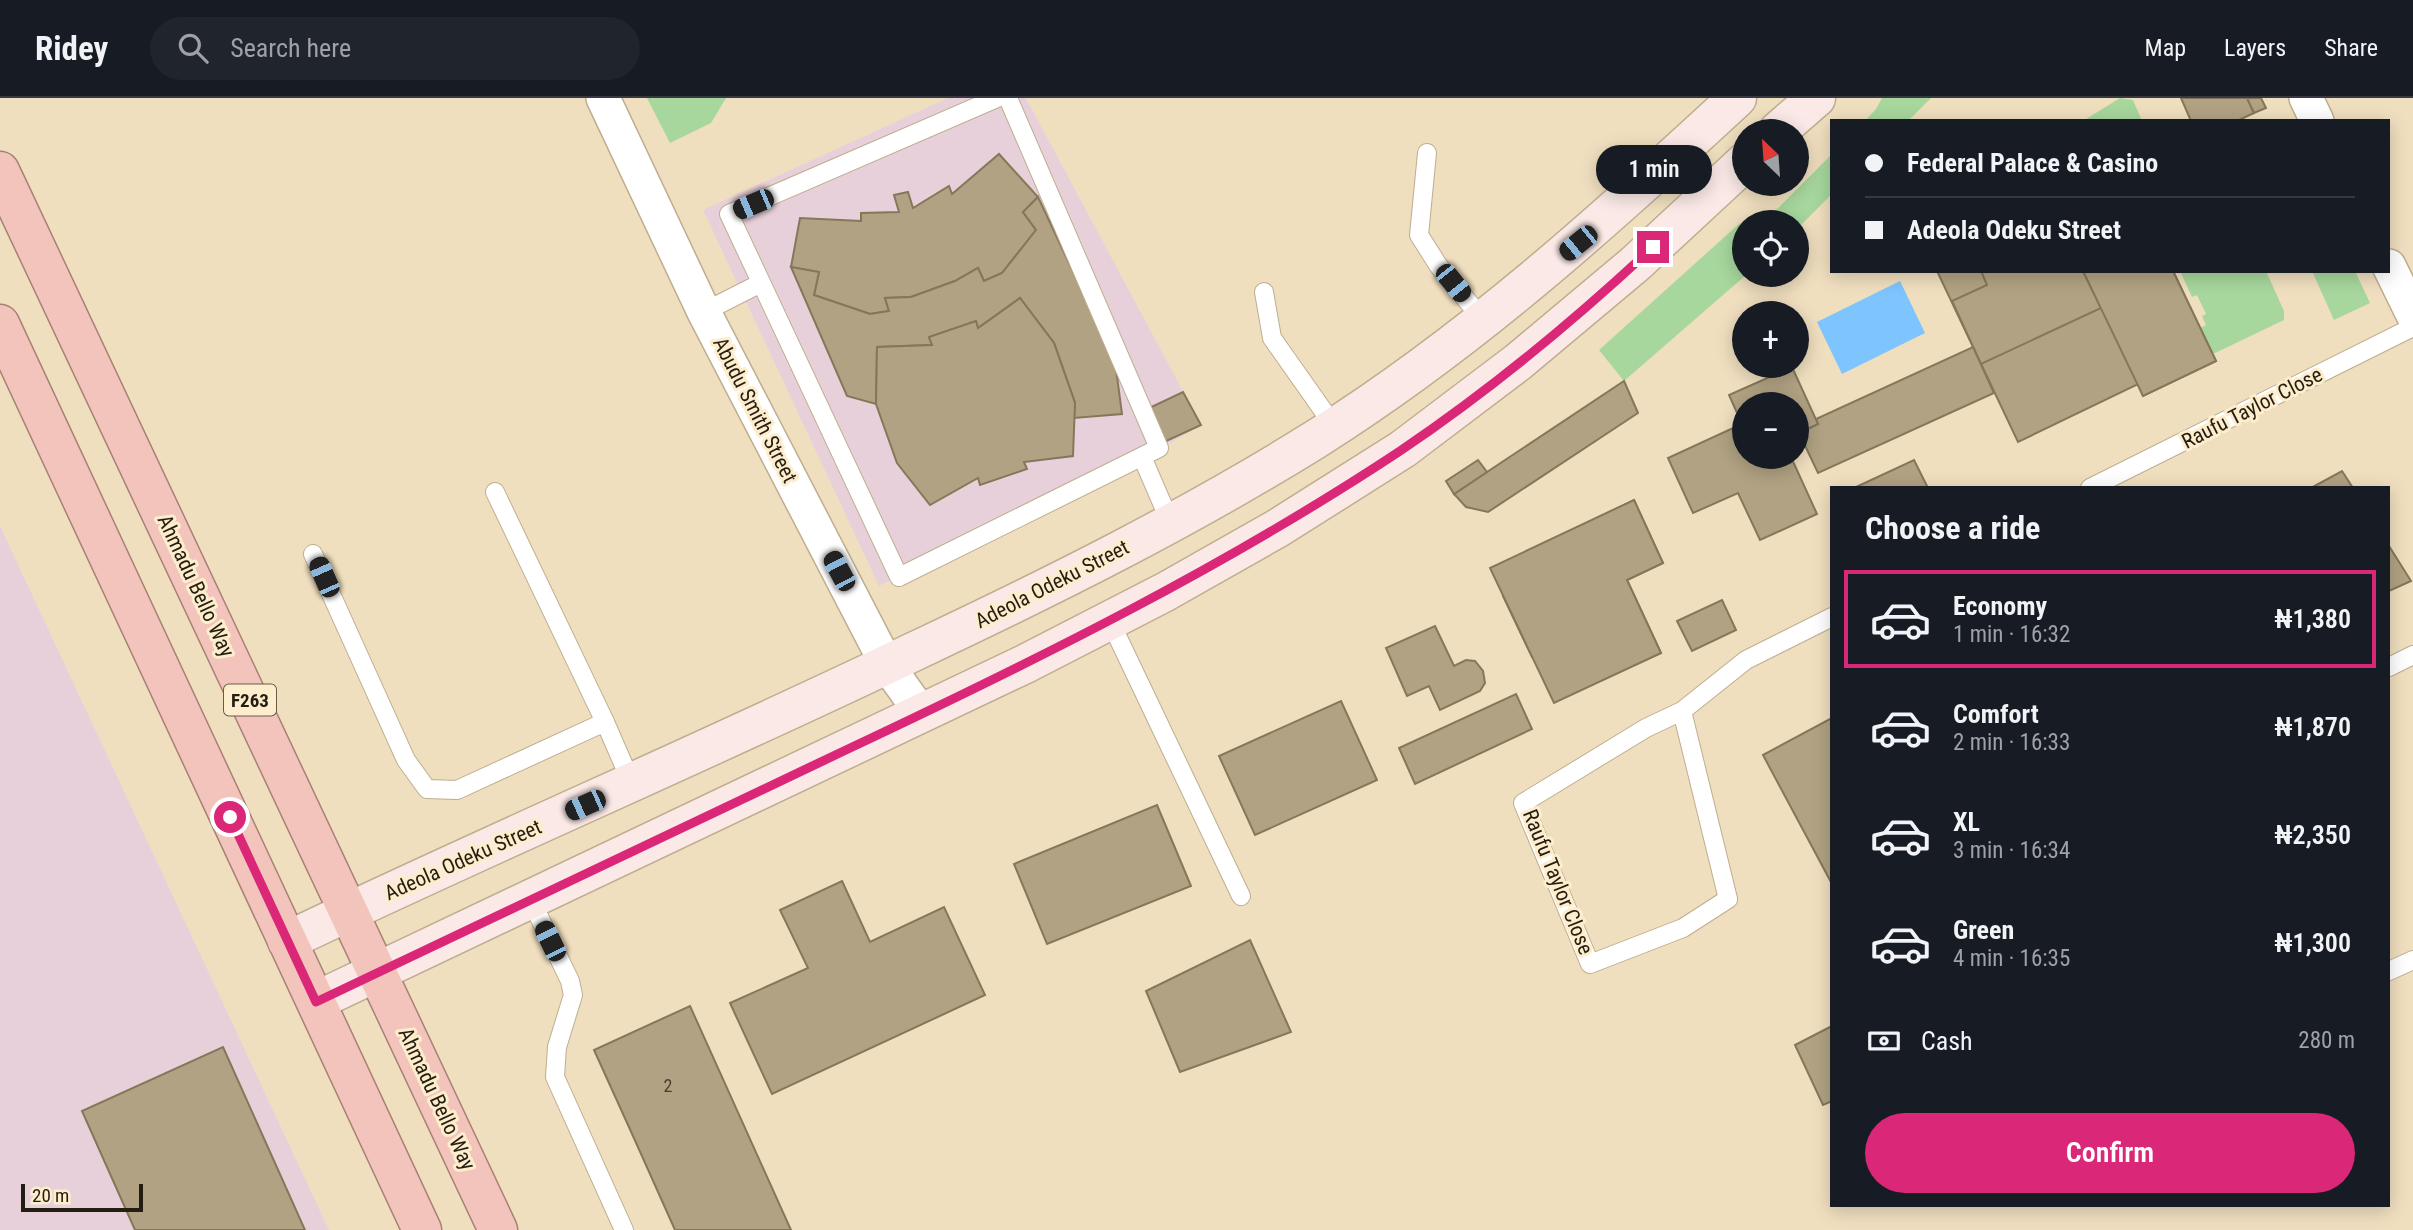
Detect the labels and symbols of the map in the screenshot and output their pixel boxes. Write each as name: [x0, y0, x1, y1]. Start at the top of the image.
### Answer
north arrow: [1732, 119, 1810, 196]
callout: 1 min: [1595, 145, 1711, 194]
car: [730, 186, 777, 222]
car: [1556, 222, 1601, 264]
route end: [1637, 231, 1669, 263]
car: [1432, 260, 1475, 306]
street label: Abudu Smith Street: [708, 333, 802, 487]
street label: Raufu Taylor Close: [2178, 362, 2326, 454]
street label: Ahmadu Bello Way: [153, 511, 240, 661]
street label: Adeola Odeku Street: [971, 535, 1133, 633]
car: [820, 548, 859, 594]
car: [306, 554, 343, 600]
road number: F263: [224, 684, 276, 716]
car: [562, 787, 609, 823]
route start: [214, 801, 246, 833]
street label: Raufu Taylor Close: [1518, 806, 1598, 958]
street label: Adeola Odeku Street: [381, 815, 545, 905]
car: [532, 918, 569, 964]
street label: Ahmadu Bello Way: [394, 1024, 481, 1174]
house number: 2: [664, 1075, 673, 1096]
scale bar: [21, 1181, 144, 1213]

